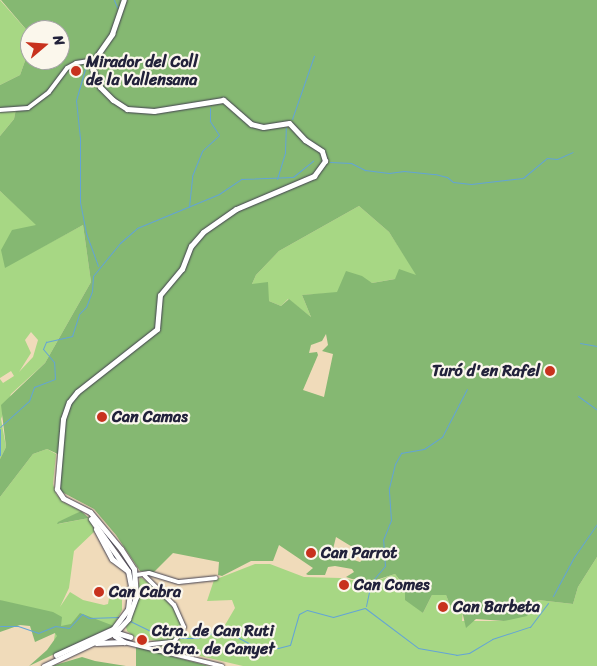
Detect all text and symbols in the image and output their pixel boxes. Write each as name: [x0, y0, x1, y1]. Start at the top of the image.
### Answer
north arrow: [20, 20, 70, 70]
text: N: [45, 32, 72, 49]
place label: Mirador del Coll de la Vallensana: [86, 52, 198, 90]
marker: Mirador del Coll de la Vallensana: [70, 65, 82, 77]
place label: Turó d'en Rafel: [432, 361, 540, 381]
marker: Turó d'en Rafel: [544, 365, 556, 377]
place label: Can Camas: [112, 407, 188, 427]
marker: Can Camas: [96, 411, 108, 423]
place label: Can Parrot: [321, 543, 397, 563]
marker: Can Parrot: [305, 547, 317, 559]
place label: Can Comes: [354, 575, 431, 595]
marker: Can Comes: [338, 579, 350, 591]
place label: Can Cabra: [109, 582, 181, 602]
marker: Can Cabra: [93, 586, 105, 598]
place label: Can Barbeta: [453, 597, 540, 617]
marker: Can Barbeta: [437, 601, 449, 613]
place label: Ctra. de Can Ruti - Ctra. de Canyet: [152, 621, 275, 659]
marker: Ctra. de Can Ruti - Ctra. de Canyet: [136, 634, 148, 646]

